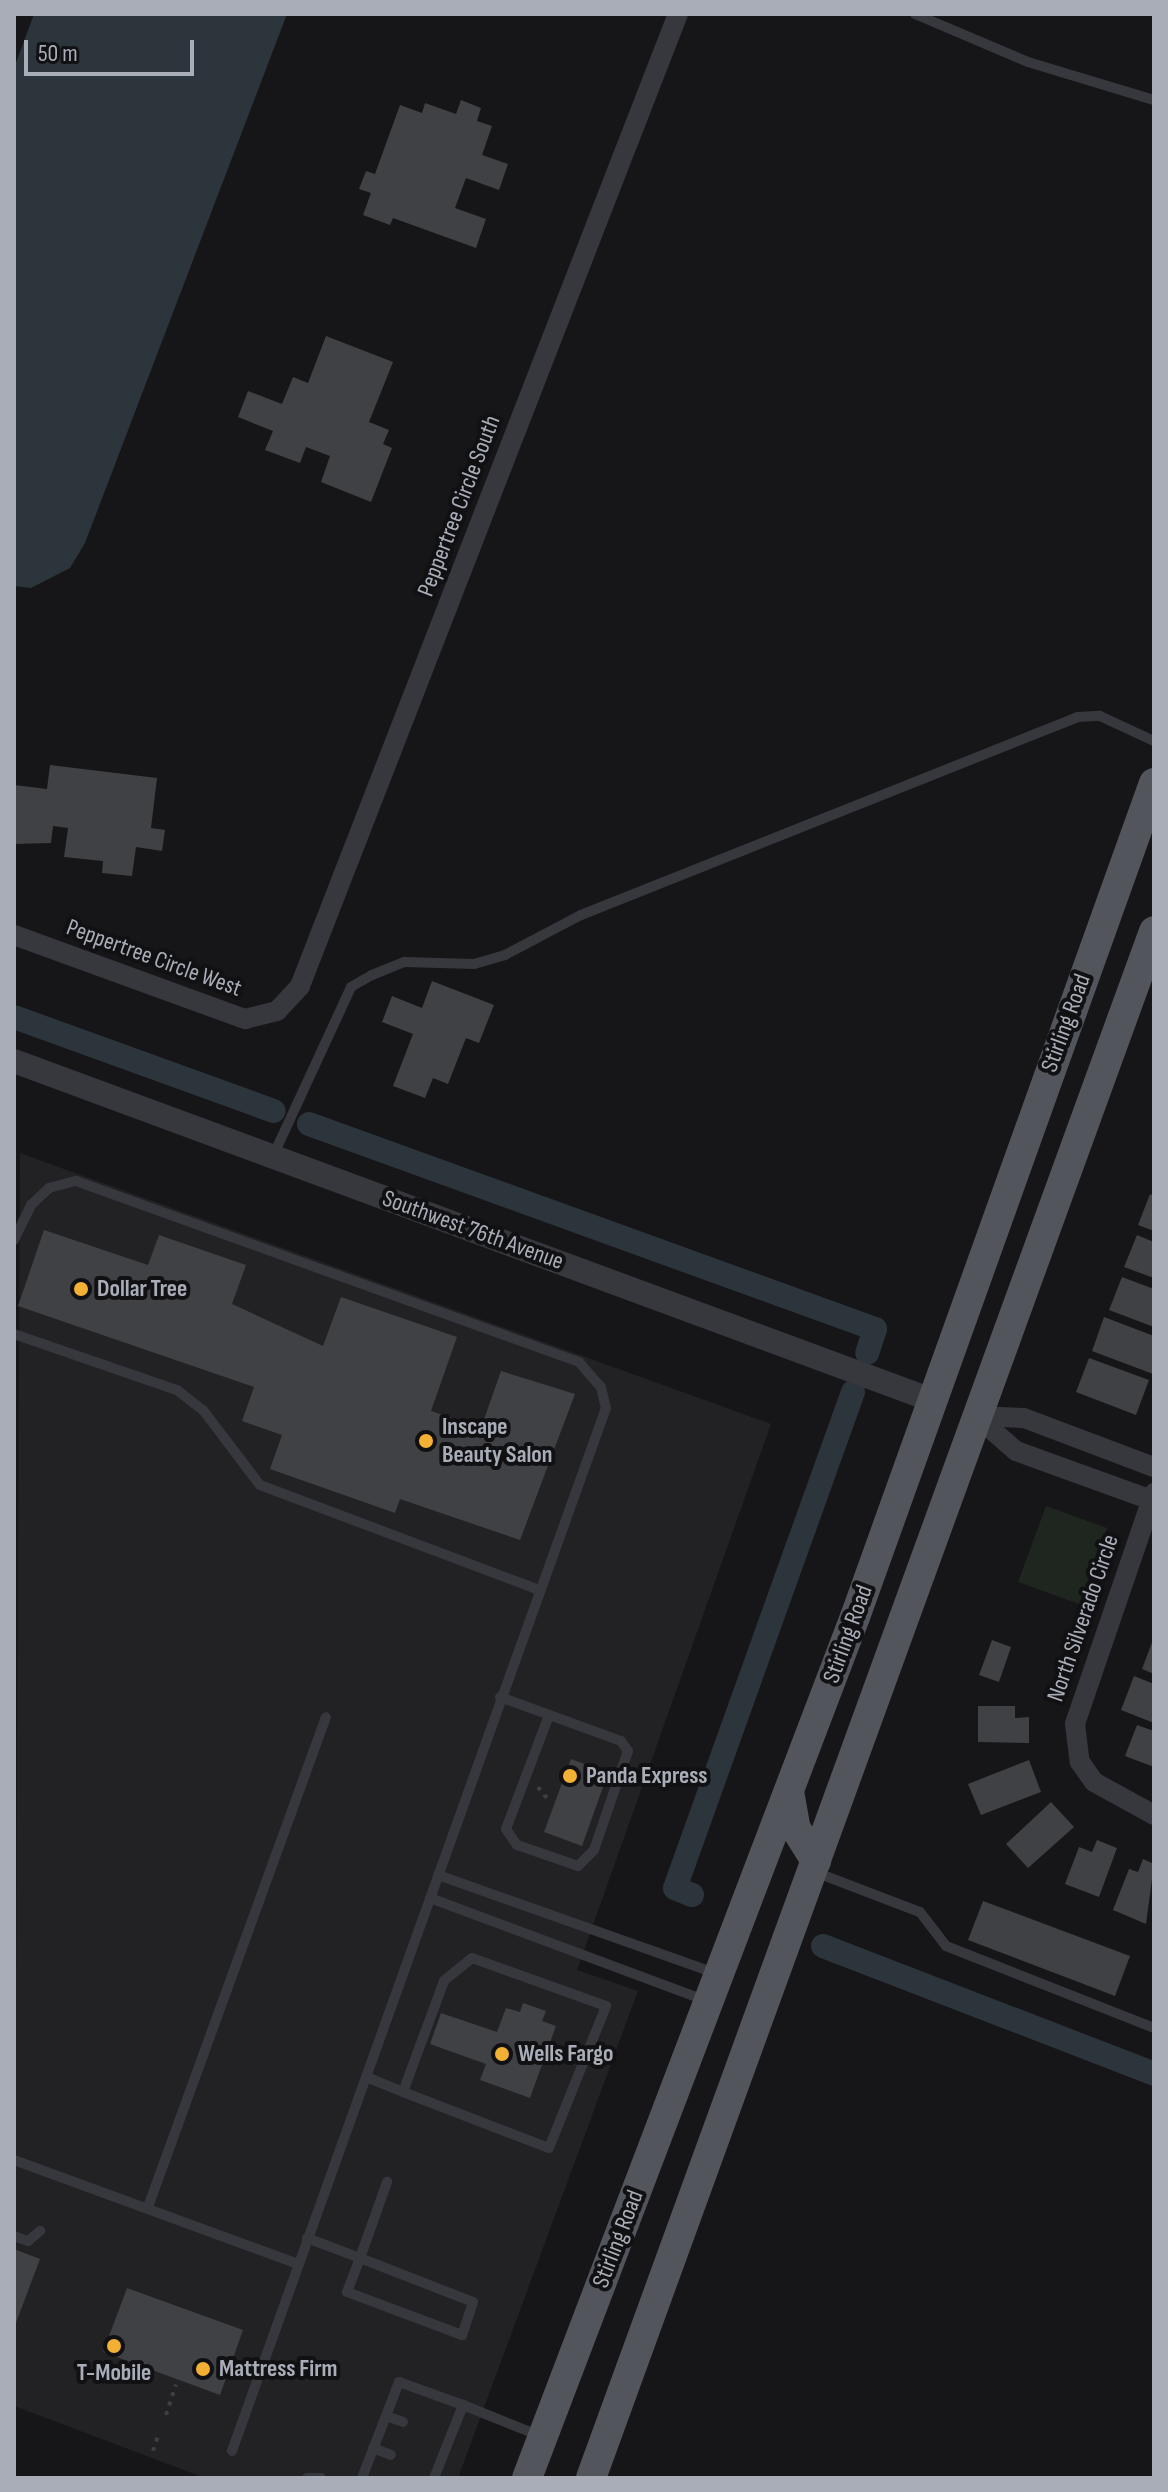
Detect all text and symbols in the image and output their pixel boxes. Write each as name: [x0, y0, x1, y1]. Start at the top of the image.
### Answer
scale bar: [28, 24, 198, 74]
text: 50 m: [38, 39, 78, 68]
street label: Peppertree Circle South: [411, 411, 507, 601]
street label: Peppertree Circle West: [62, 913, 246, 1003]
street label: Stirling Road: [1035, 970, 1097, 1076]
street label: Southwest 76th Avenue: [378, 1184, 568, 1276]
place label: Dollar Tree: [97, 1275, 187, 1303]
marker: Dollar Tree: [72, 1280, 90, 1298]
place label: Inscape Beauty Salon: [442, 1413, 552, 1469]
marker: Inscape Beauty Salon: [417, 1432, 435, 1450]
street label: North Silverado Circle: [1041, 1531, 1125, 1705]
street label: Stirling Road: [817, 1581, 879, 1687]
place label: Panda Express: [586, 1762, 708, 1790]
marker: Panda Express: [561, 1767, 579, 1785]
place label: Wells Fargo: [518, 2040, 613, 2068]
marker: Wells Fargo: [493, 2045, 511, 2063]
street label: Stirling Road: [586, 2186, 650, 2292]
marker: T-Mobile: [105, 2337, 123, 2355]
place label: Mattress Firm: [219, 2355, 337, 2383]
place label: T-Mobile: [77, 2359, 151, 2387]
marker: Mattress Firm: [194, 2360, 212, 2378]

